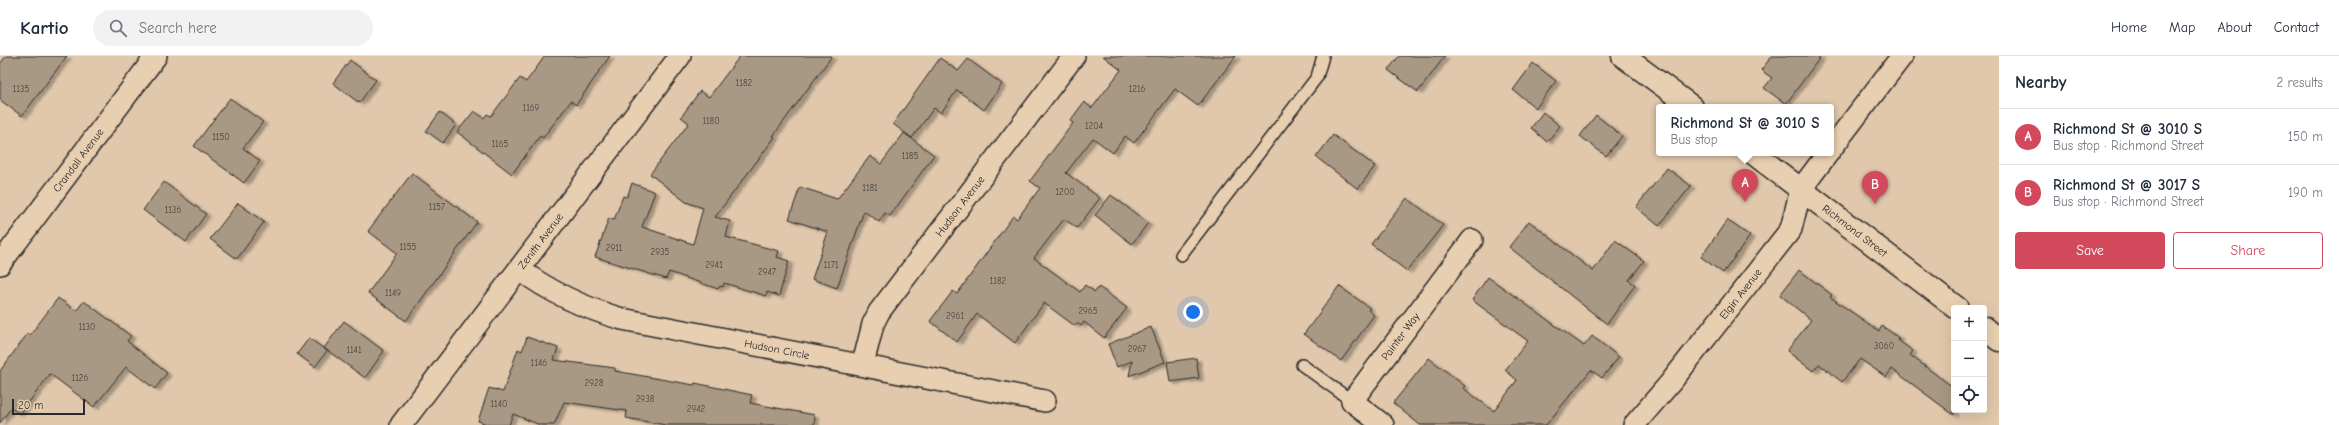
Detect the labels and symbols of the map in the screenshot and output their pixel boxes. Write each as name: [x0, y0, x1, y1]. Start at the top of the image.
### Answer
house number: 1182: [736, 78, 753, 88]
house number: 1135: [13, 84, 29, 94]
house number: 1216: [1129, 84, 1145, 94]
house number: 1169: [523, 103, 540, 113]
house number: 1180: [702, 116, 720, 126]
house number: 1204: [1085, 121, 1103, 131]
street label: Crandall Avenue: [50, 125, 106, 194]
house number: 1150: [212, 132, 230, 142]
house number: 1165: [492, 139, 509, 149]
house number: 1185: [902, 151, 918, 161]
pin: A: [1732, 169, 1758, 202]
pin: B: [1862, 171, 1888, 204]
street label: Hudson Avenue: [932, 173, 987, 239]
house number: 1181: [862, 183, 878, 193]
house number: 1200: [1055, 187, 1075, 197]
house number: 1157: [429, 202, 446, 212]
street label: Richmond Street: [1820, 202, 1891, 260]
house number: 1136: [165, 205, 181, 215]
street label: Zenith Avenue: [515, 210, 566, 271]
house number: 1155: [400, 242, 417, 252]
house number: 2911: [606, 243, 623, 253]
house number: 2935: [651, 247, 670, 257]
house number: 2941: [705, 260, 723, 270]
house number: 1171: [824, 260, 839, 270]
street label: Elgin Avenue: [1716, 265, 1764, 322]
house number: 2947: [758, 267, 777, 277]
house number: 1182: [990, 276, 1007, 286]
house number: 1149: [385, 288, 401, 298]
your location: [1183, 302, 1203, 322]
house number: 2965: [1078, 306, 1098, 316]
street label: Painter Way: [1378, 310, 1422, 362]
house number: 2961: [946, 311, 964, 321]
house number: 1130: [78, 322, 96, 332]
street label: Hudson Circle: [743, 336, 811, 362]
house number: 3060: [1874, 341, 1894, 351]
house number: 2967: [1128, 344, 1147, 354]
house number: 1141: [346, 345, 362, 355]
house number: 1146: [531, 358, 547, 368]
house number: 1126: [72, 373, 88, 383]
house number: 2928: [585, 378, 604, 388]
house number: 2938: [636, 394, 655, 404]
scale bar: [12, 397, 85, 416]
house number: 1140: [491, 399, 507, 409]
house number: 2942: [687, 404, 706, 414]

